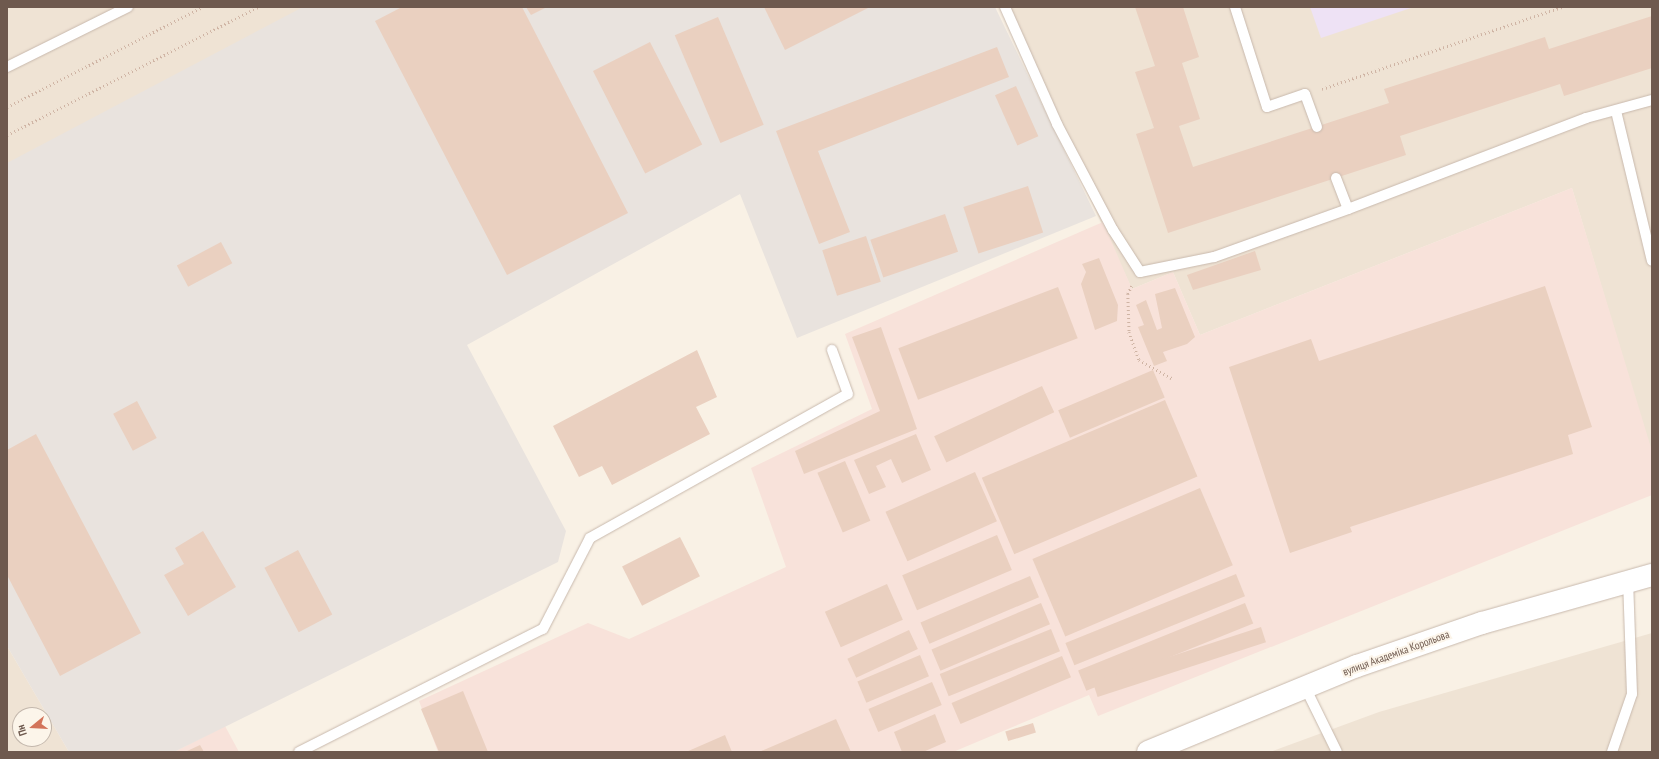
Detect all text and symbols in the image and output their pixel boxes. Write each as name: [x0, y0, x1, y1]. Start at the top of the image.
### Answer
street label: вулиця Академіка Корольова: [1341, 628, 1451, 678]
north arrow: [12, 707, 52, 747]
text: Пн: [13, 723, 30, 738]

